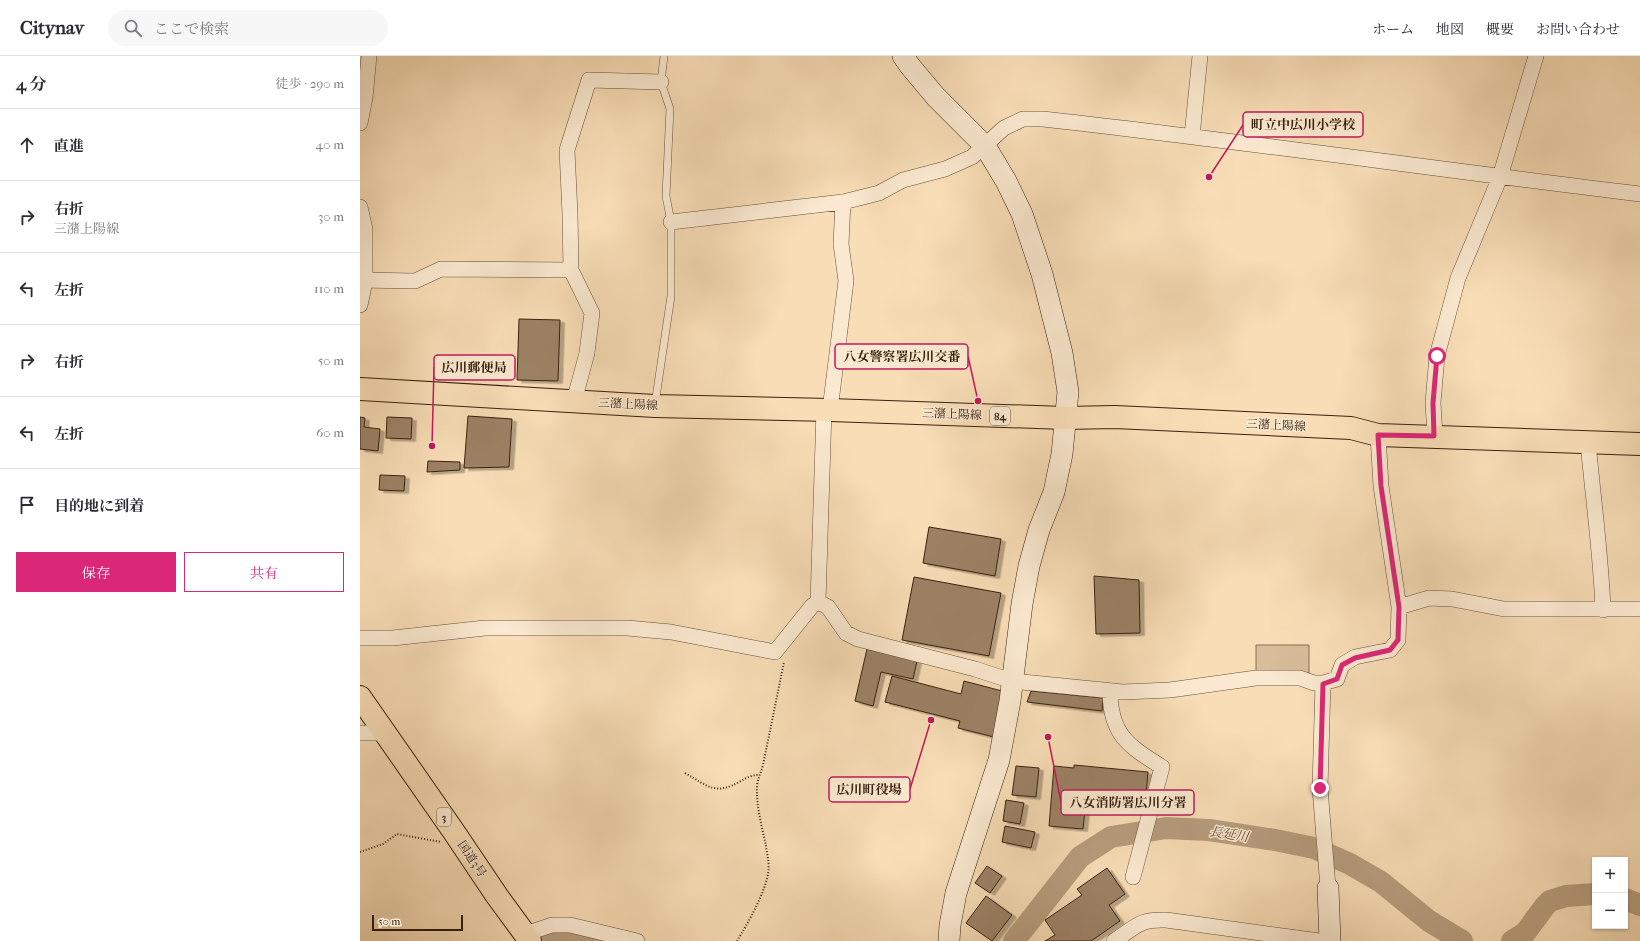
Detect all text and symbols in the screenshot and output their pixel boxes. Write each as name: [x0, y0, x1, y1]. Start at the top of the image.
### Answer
search box: [108, 10, 388, 46]
text: Citynav: [20, 17, 84, 39]
icon: search: [122, 17, 144, 39]
text: ここで検索: [154, 20, 229, 38]
text: ホーム: [1372, 21, 1414, 38]
text: 地図: [1436, 21, 1464, 38]
text: 概要: [1486, 21, 1514, 38]
text: お問い合わせ: [1536, 21, 1620, 38]
text: 4 分: [16, 74, 47, 94]
text: 徒歩 · 290 m: [276, 76, 344, 91]
callout: 町立中広川小学校: [1243, 112, 1363, 137]
text: 町立中広川小学校: [1251, 117, 1356, 132]
icon: ahead: [16, 134, 38, 156]
text: 直進: [54, 137, 84, 155]
text: 40 m: [316, 137, 344, 152]
text: 右折: [54, 200, 84, 218]
icon: right: [16, 206, 38, 228]
text: 30 m: [318, 209, 344, 224]
text: 三潴上陽線: [54, 221, 119, 236]
icon: left: [16, 278, 38, 300]
text: 左折: [54, 281, 84, 299]
text: 110 m: [314, 281, 344, 296]
callout: 八女警察署広川交番: [835, 344, 968, 369]
route start: [1428, 347, 1446, 365]
text: 八女警察署広川交番: [843, 349, 961, 364]
icon: right: [16, 350, 38, 372]
text: 右折: [54, 353, 84, 371]
text: 50 m: [318, 353, 344, 368]
callout: 広川郵便局: [434, 355, 515, 380]
text: 広川郵便局: [441, 360, 507, 375]
street label: 三潴上陽線: [598, 395, 658, 413]
street label: 三潴上陽線: [922, 406, 982, 422]
road number: 84: [990, 407, 1010, 425]
street label: 三潴上陽線: [1246, 416, 1306, 434]
icon: left: [16, 422, 38, 444]
text: 左折: [54, 425, 84, 443]
text: 60 m: [316, 425, 344, 440]
icon: arrive: [16, 494, 38, 516]
text: 目的地に到着: [54, 497, 144, 515]
button: 保存: [16, 552, 176, 592]
button: 共有: [184, 552, 344, 592]
callout: 広川町役場: [829, 777, 910, 802]
route end: [1311, 779, 1329, 797]
text: 広川町役場: [836, 782, 902, 797]
callout: 八女消防署広川分署: [1061, 790, 1194, 815]
text: 八女消防署広川分署: [1069, 795, 1187, 810]
road number: 3: [437, 808, 451, 826]
water label: 長延川: [1209, 824, 1251, 845]
street label: 国道3号: [455, 838, 489, 880]
map controls: [1592, 857, 1628, 929]
button: +: [1592, 857, 1628, 893]
button: −: [1592, 893, 1628, 929]
scale bar: [372, 913, 463, 932]
text: 50 m: [378, 915, 400, 928]

